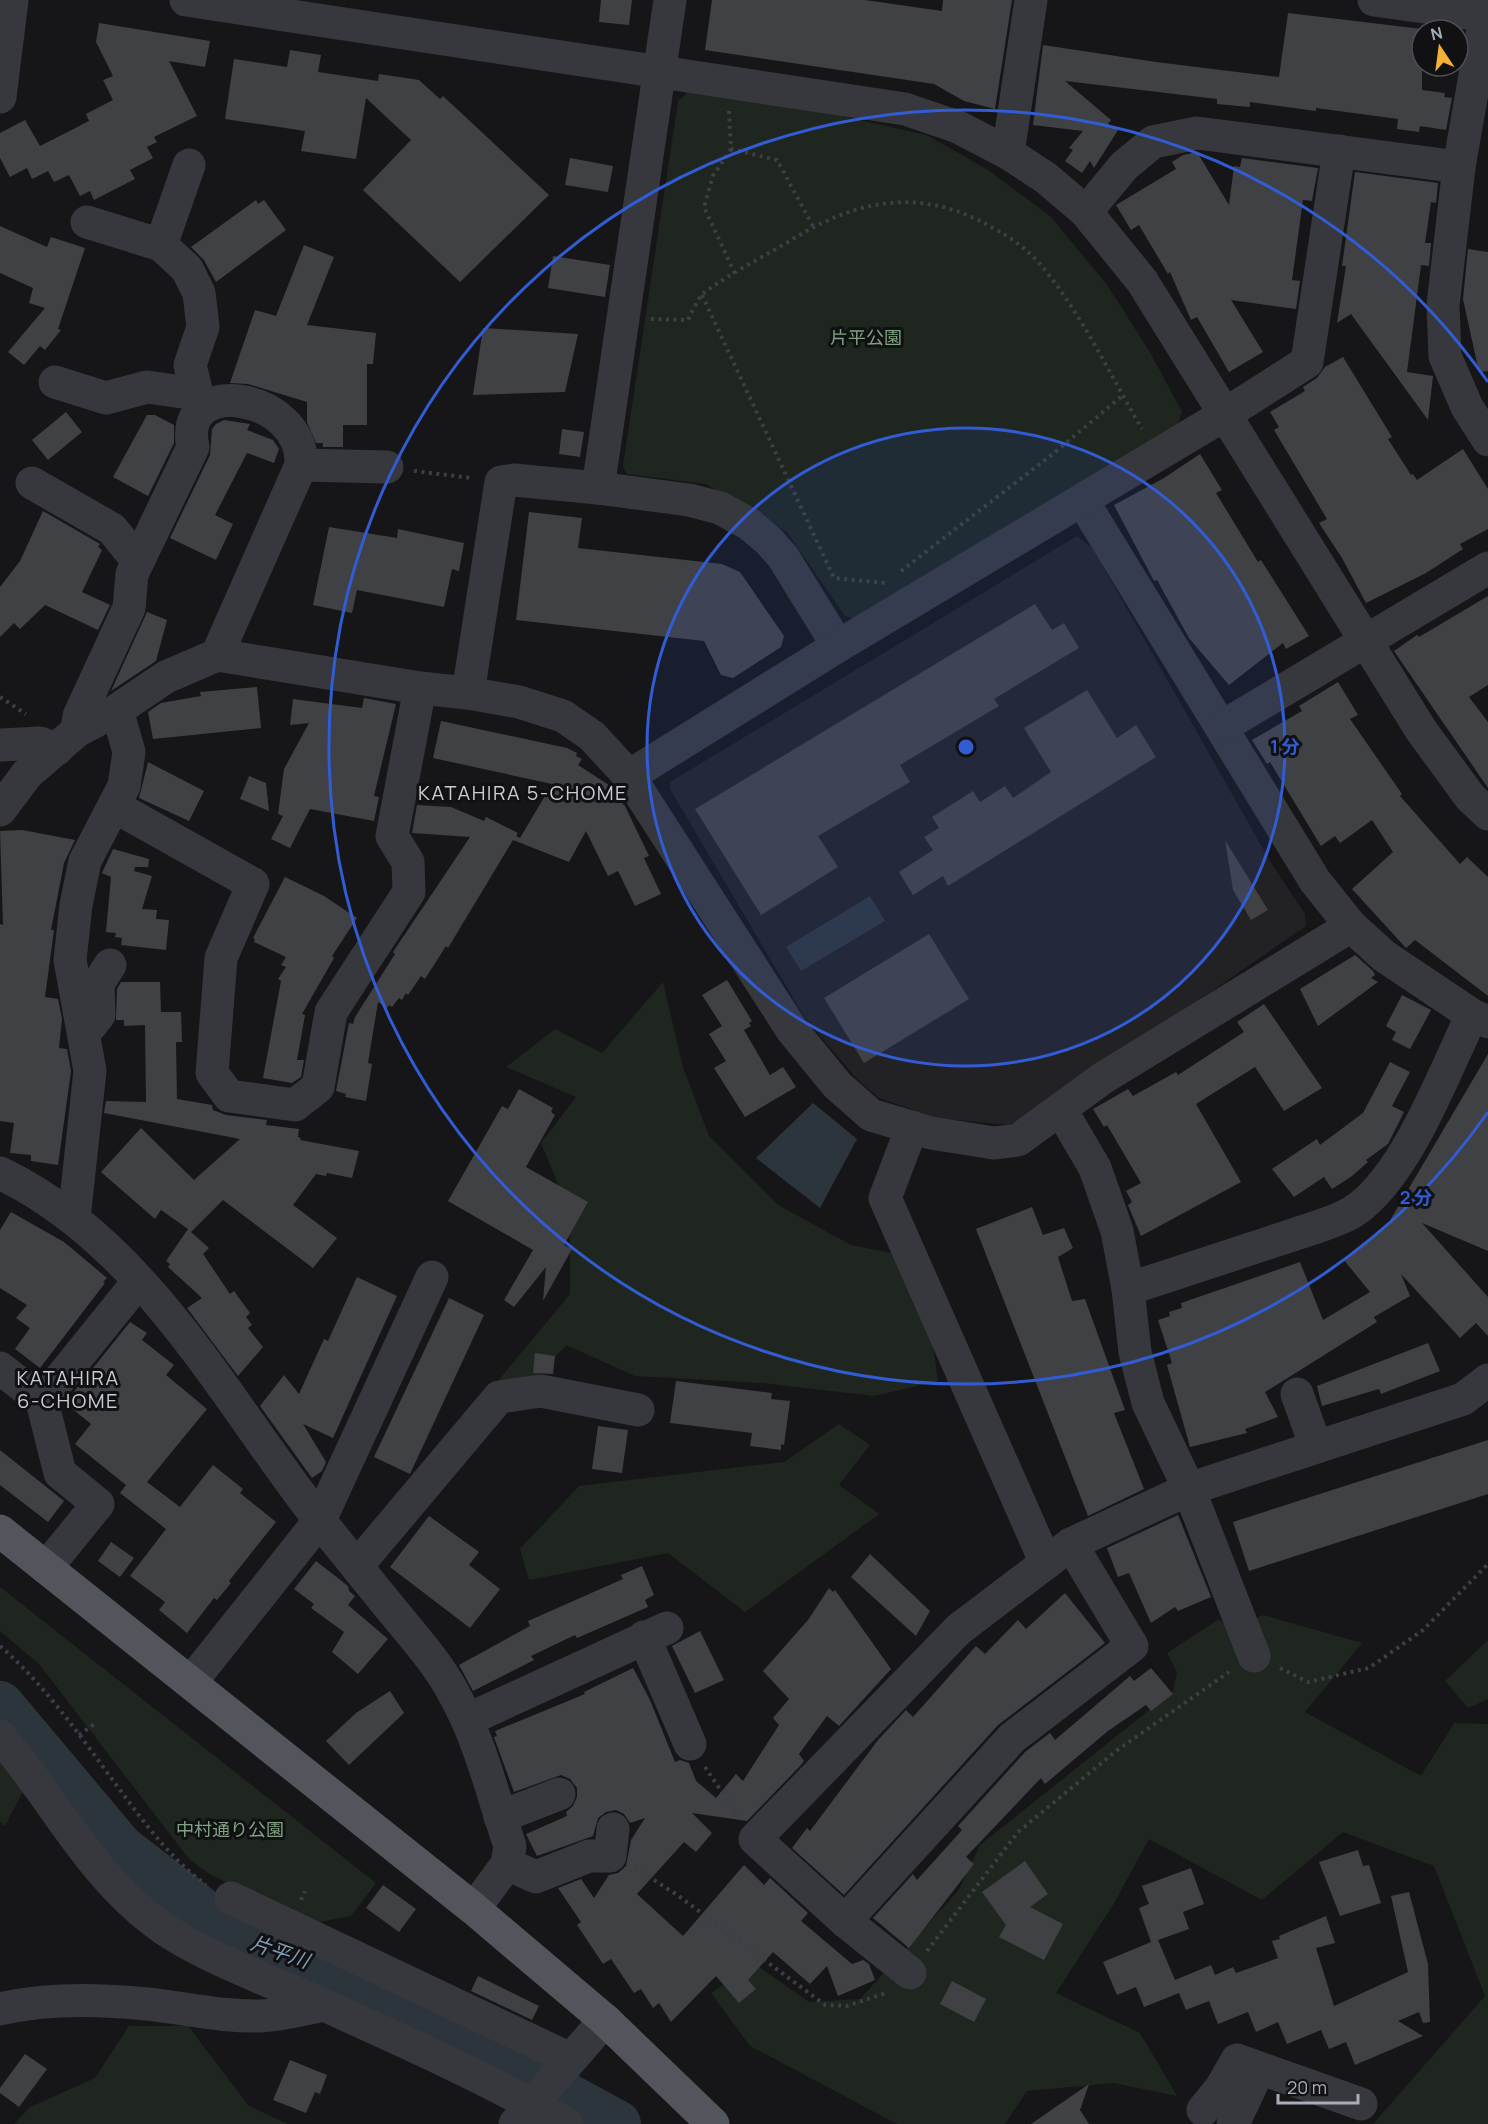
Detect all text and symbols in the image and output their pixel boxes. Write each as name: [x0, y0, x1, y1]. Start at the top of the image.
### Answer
north arrow: [1410, 18, 1470, 78]
text: N: [1429, 21, 1445, 45]
park label: 片平公園: [830, 325, 902, 349]
text: 1 分: [1270, 734, 1300, 758]
centre of rings: [956, 737, 976, 757]
district label: KATAHIRA 5-CHOME: [418, 779, 628, 806]
text: 2 分: [1400, 1185, 1432, 1209]
district label: KATAHIRA 6-CHOME: [16, 1364, 120, 1414]
park label: 中村通り公園: [176, 1817, 284, 1841]
water label: 片平川: [247, 1929, 315, 1975]
scale bar: [1278, 2067, 1358, 2105]
text: 20 m: [1287, 2075, 1327, 2099]

